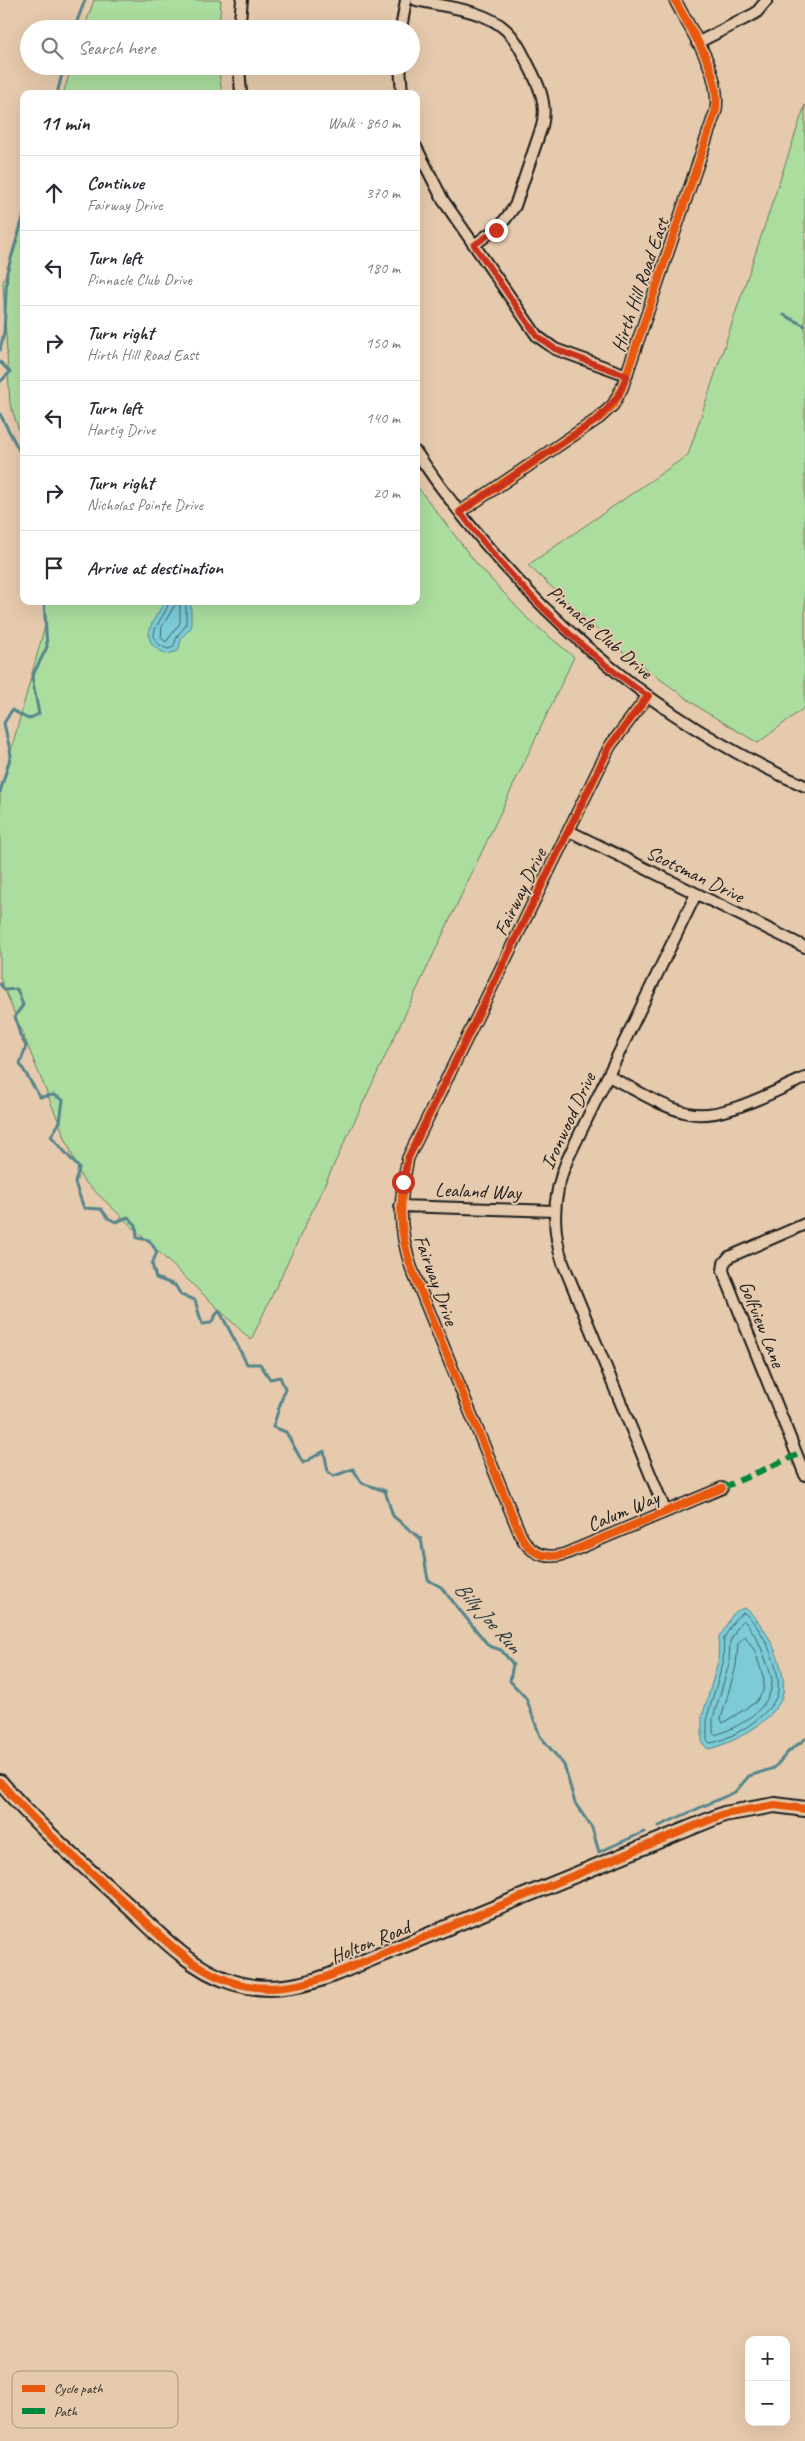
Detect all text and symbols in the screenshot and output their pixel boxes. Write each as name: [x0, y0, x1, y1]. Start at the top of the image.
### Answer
search box: [20, 20, 420, 75]
icon: search: [38, 34, 66, 62]
text: Search here: [78, 36, 155, 60]
text: 11 min: [40, 110, 90, 136]
text: Walk · 860 m: [328, 113, 400, 133]
text: Continue: [87, 171, 144, 195]
icon: ahead: [40, 179, 68, 207]
text: 370 m: [366, 183, 400, 203]
text: Fairway Drive: [87, 195, 162, 215]
street label: Hirth Hill Road East: [605, 213, 675, 355]
route end: [485, 219, 508, 242]
text: Turn left: [87, 246, 142, 270]
icon: left: [40, 254, 68, 282]
text: 180 m: [366, 258, 400, 278]
text: Pinnacle Club Drive: [87, 270, 192, 290]
text: Turn right: [87, 321, 154, 345]
icon: right: [40, 329, 68, 357]
text: 150 m: [366, 333, 400, 353]
text: Hirth Hill Road East: [87, 345, 199, 365]
text: Turn left: [87, 396, 142, 420]
icon: left: [40, 404, 68, 432]
text: 140 m: [366, 408, 400, 428]
text: Hartig Drive: [87, 420, 155, 440]
text: Turn right: [87, 471, 154, 495]
icon: right: [40, 479, 68, 507]
text: 20 m: [373, 483, 400, 503]
text: Nicholas Pointe Drive: [87, 495, 203, 515]
icon: arrive: [40, 554, 68, 582]
text: Arrive at destination: [87, 556, 223, 580]
street label: Pinnacle Club Drive: [542, 580, 659, 685]
street label: Scotsman Drive: [642, 840, 749, 909]
street label: Fairway Drive: [488, 843, 553, 940]
street label: Ironwood Drive: [535, 1067, 602, 1173]
route start: [392, 1171, 415, 1194]
street label: Lealand Way: [435, 1177, 524, 1205]
street label: Fairway Drive: [408, 1231, 464, 1330]
street label: Golfview Lane: [733, 1277, 791, 1372]
street label: Calum Way: [583, 1484, 665, 1537]
water label: Billy Joe Run: [449, 1576, 528, 1659]
street label: Holton Road: [327, 1914, 416, 1969]
map controls: [745, 2336, 790, 2426]
button: +: [745, 2336, 790, 2381]
legend: [12, 2371, 178, 2428]
text: Cycle path: [54, 2380, 103, 2397]
button: −: [745, 2381, 790, 2426]
text: Path: [54, 2403, 78, 2420]

